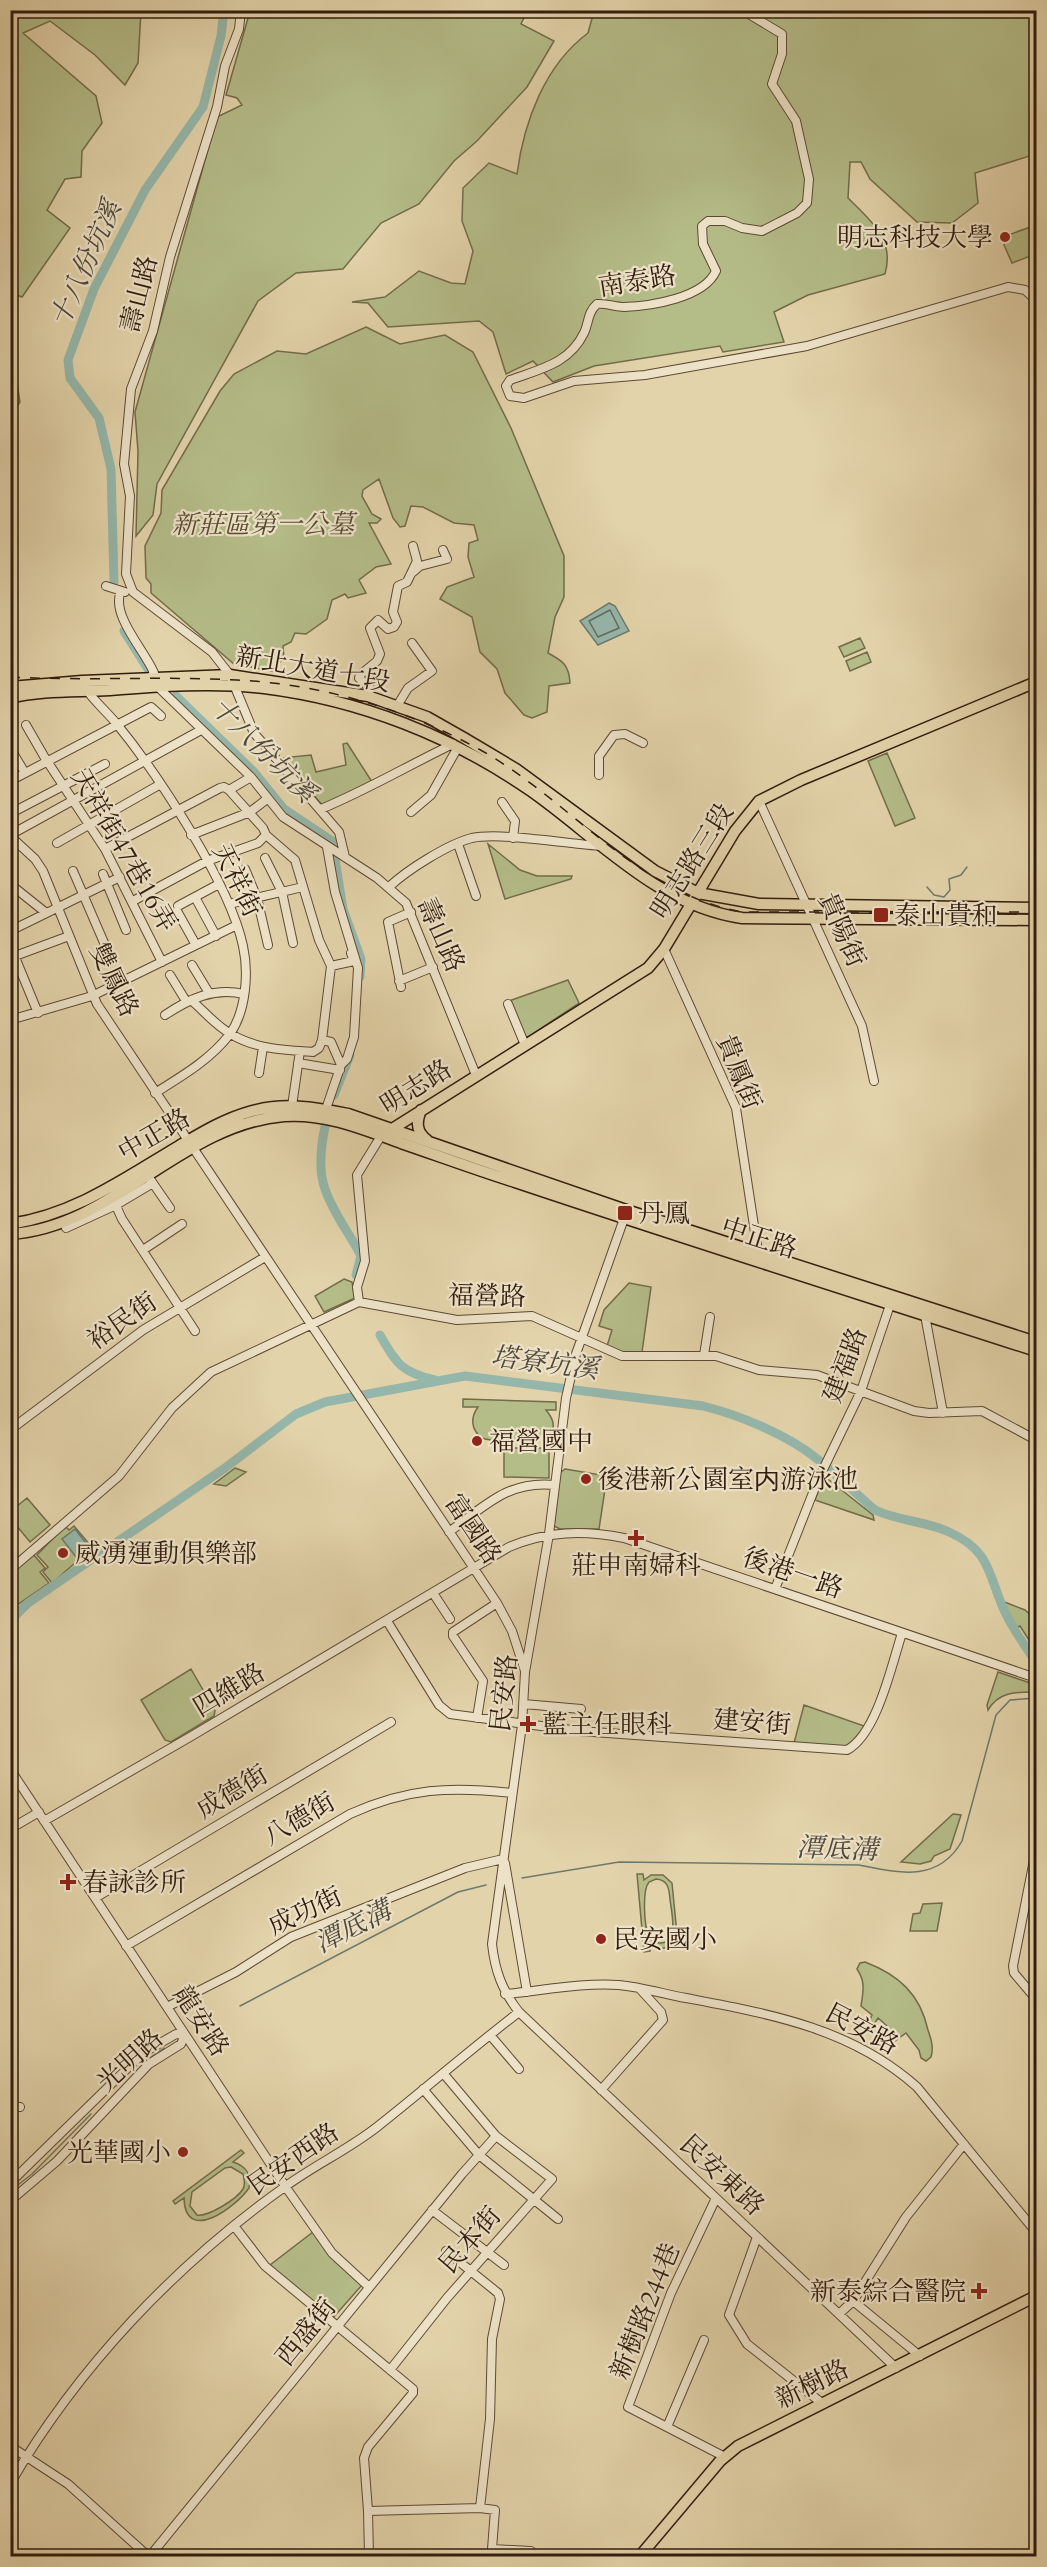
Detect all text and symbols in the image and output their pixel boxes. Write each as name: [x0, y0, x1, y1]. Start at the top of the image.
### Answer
water label: 十八份坑溪: [42, 192, 132, 333]
place label: 明志科技大學: [837, 220, 993, 255]
marker: 明志科技大學: [998, 230, 1012, 244]
street label: 壽山路: [113, 252, 165, 336]
street label: 南泰路: [596, 258, 678, 304]
park label: 新莊區第一公墓: [172, 507, 358, 542]
street label: 新北大道七段: [233, 638, 393, 700]
water label: 十八份坑溪: [202, 689, 326, 813]
street label: 天祥街47巷16弄: [63, 762, 185, 938]
street label: 明志路三段: [643, 797, 741, 925]
street label: 天祥街: [204, 837, 270, 923]
street label: 貴陽街: [810, 887, 874, 973]
street label: 壽山路: [409, 892, 473, 978]
place label: 泰山貴和: [894, 898, 998, 933]
marker: 泰山貴和: [872, 906, 890, 924]
street label: 雙鳳路: [81, 937, 147, 1023]
street label: 貴鳳街: [708, 1029, 770, 1115]
street label: 明志路: [374, 1051, 458, 1123]
street label: 中正路: [111, 1100, 197, 1170]
place label: 丹鳳: [638, 1196, 690, 1231]
marker: 丹鳳: [616, 1204, 634, 1222]
street label: 中正路: [716, 1209, 802, 1267]
street label: 福營路: [448, 1278, 526, 1314]
street label: 裕民街: [80, 1284, 164, 1358]
street label: 建福路: [815, 1322, 875, 1408]
water label: 塔寮坑溪: [489, 1338, 604, 1388]
place label: 福營國中: [489, 1424, 593, 1459]
marker: 福營國中: [470, 1434, 484, 1448]
place label: 後港新公園室内游泳池: [598, 1462, 858, 1497]
marker: 後港新公園室内游泳池: [579, 1472, 593, 1486]
street label: 富國路: [437, 1487, 509, 1571]
marker: 莊申南婦科: [627, 1529, 645, 1547]
place label: 威湧運動俱樂部: [75, 1536, 257, 1571]
street label: 後港一路: [738, 1540, 848, 1606]
marker: 威湧運動俱樂部: [56, 1546, 70, 1560]
place label: 莊申南婦科: [571, 1548, 701, 1583]
street label: 民安路: [483, 1652, 525, 1734]
street label: 四維路: [187, 1655, 271, 1725]
street label: 建安街: [712, 1702, 792, 1742]
place label: 藍主任眼科: [542, 1707, 672, 1742]
marker: 藍主任眼科: [519, 1715, 537, 1733]
street label: 成德街: [190, 1757, 274, 1827]
street label: 八德街: [256, 1784, 342, 1854]
water label: 潭底溝: [796, 1829, 882, 1869]
place label: 春詠診所: [82, 1865, 186, 1900]
marker: 春詠診所: [59, 1873, 77, 1891]
street label: 成功街: [262, 1879, 348, 1943]
water label: 潭底溝: [309, 1890, 401, 1962]
place label: 民安國小: [613, 1922, 717, 1957]
marker: 民安國小: [594, 1932, 608, 1946]
street label: 龍安路: [165, 1979, 237, 2063]
street label: 民安路: [819, 1995, 905, 2063]
street label: 光明路: [89, 2021, 171, 2099]
street label: 民安西路: [240, 2115, 346, 2203]
street label: 民安東路: [672, 2127, 772, 2223]
place label: 光華國小: [67, 2135, 171, 2170]
marker: 光華國小: [176, 2145, 190, 2159]
street label: 民本街: [431, 2199, 509, 2281]
street label: 新樹路244巷: [602, 2238, 688, 2384]
place label: 新泰綜合醫院: [810, 2274, 966, 2309]
marker: 新泰綜合醫院: [970, 2282, 988, 2300]
street label: 西盛街: [268, 2291, 344, 2373]
street label: 新樹路: [769, 2351, 855, 2417]

